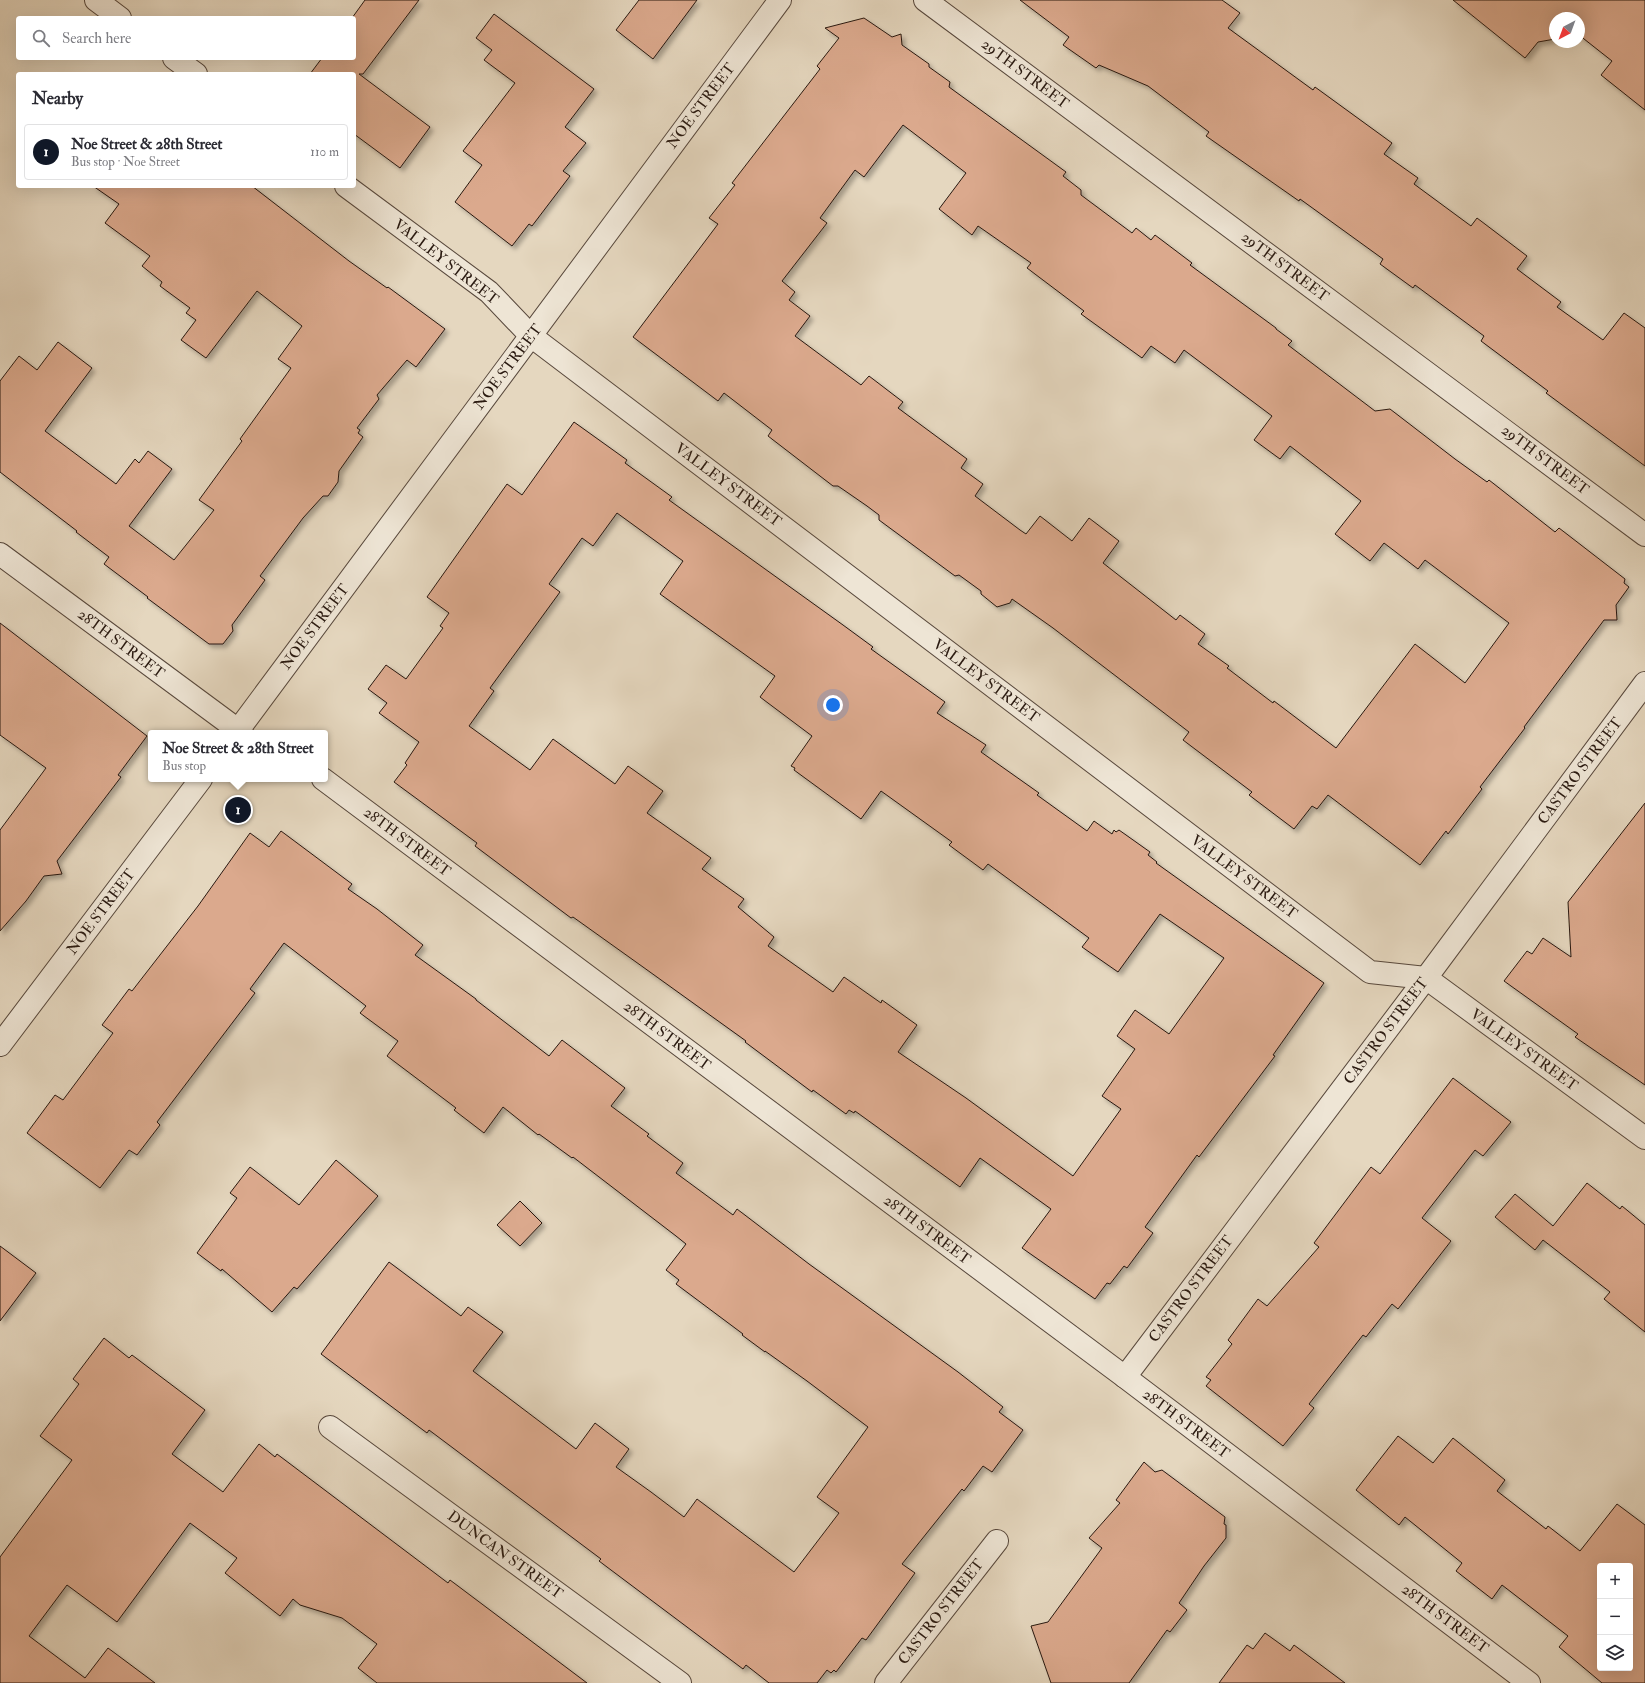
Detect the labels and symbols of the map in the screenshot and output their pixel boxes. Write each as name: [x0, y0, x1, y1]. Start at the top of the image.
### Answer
north arrow: [1549, 12, 1585, 48]
street label: 29TH STREET: [977, 35, 1073, 113]
street label: NOE STREET: [663, 59, 739, 153]
street label: VALLEY STREET: [390, 215, 502, 309]
street label: 29TH STREET: [1237, 228, 1333, 306]
street label: NOE STREET: [470, 320, 546, 414]
street label: 29TH STREET: [1497, 421, 1593, 499]
street label: VALLEY STREET: [671, 439, 785, 531]
street label: NOE STREET: [277, 580, 353, 674]
street label: 28TH STREET: [74, 605, 168, 683]
street label: VALLEY STREET: [929, 635, 1043, 727]
your location: [823, 695, 843, 715]
street label: CASTRO STREET: [1534, 714, 1626, 828]
pin: 1: [225, 795, 251, 825]
street label: 28TH STREET: [360, 803, 454, 881]
street label: VALLEY STREET: [1187, 831, 1301, 923]
street label: NOE STREET: [63, 865, 139, 959]
street label: CASTRO STREET: [1340, 974, 1432, 1088]
street label: 28TH STREET: [620, 997, 714, 1075]
street label: VALLEY STREET: [1466, 1005, 1582, 1095]
street label: 28TH STREET: [880, 1191, 974, 1269]
street label: CASTRO STREET: [1145, 1232, 1237, 1346]
street label: 28TH STREET: [1139, 1385, 1233, 1463]
street label: DUNCAN STREET: [444, 1507, 566, 1603]
street label: CASTRO STREET: [894, 1555, 988, 1669]
street label: 28TH STREET: [1398, 1580, 1492, 1658]

